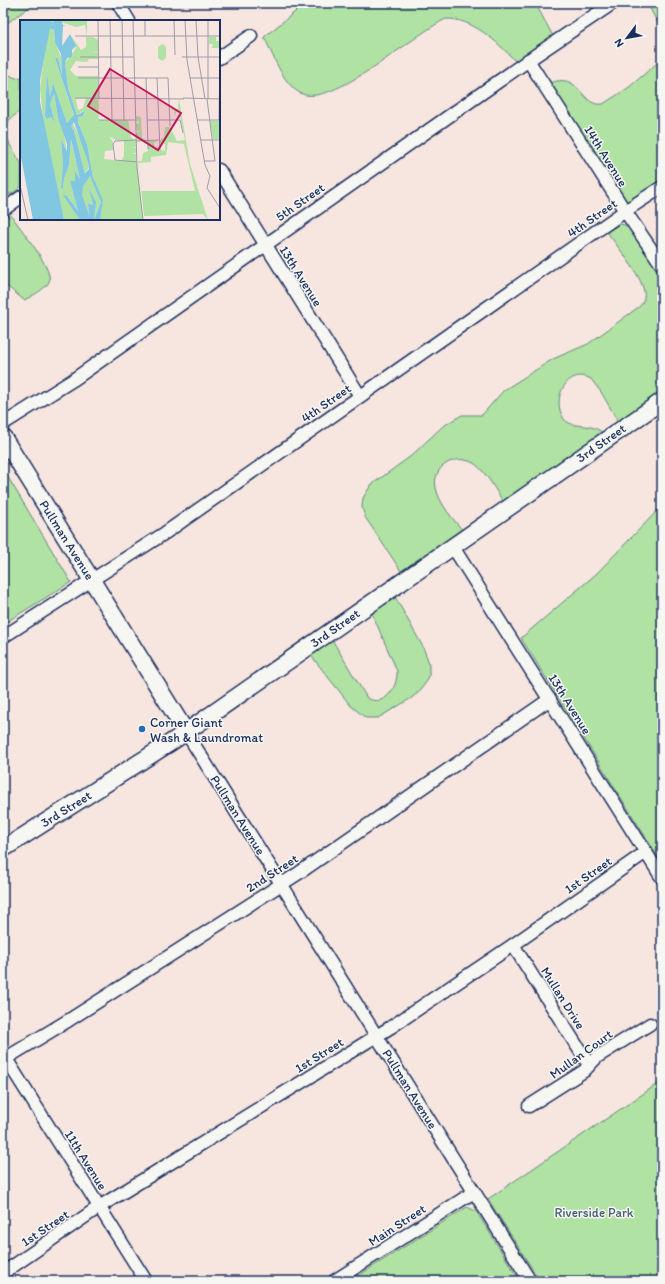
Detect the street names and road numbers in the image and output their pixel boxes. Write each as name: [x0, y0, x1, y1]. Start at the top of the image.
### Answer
street label: 14th Avenue: [581, 123, 631, 189]
street label: 5th Street: [273, 180, 327, 224]
street label: 4th Street: [564, 195, 620, 240]
street label: 13th Avenue: [276, 243, 326, 309]
street label: 4th Street: [298, 380, 354, 425]
street label: 3rd Street: [573, 421, 629, 465]
street label: Pullman Avenue: [37, 497, 97, 583]
street label: 3rd Street: [307, 606, 363, 650]
street label: 13th Avenue: [545, 671, 595, 737]
street label: Pullman Avenue: [208, 772, 268, 858]
street label: 3rd Street: [38, 788, 94, 830]
street label: 2nd Street: [243, 851, 301, 895]
street label: 1st Street: [561, 853, 615, 897]
street label: Mullan Drive: [538, 964, 588, 1032]
street label: Mullan Court: [547, 1026, 615, 1082]
street label: 1st Street: [292, 1034, 346, 1076]
street label: Pullman Avenue: [380, 1046, 440, 1132]
street label: 11th Avenue: [62, 1127, 110, 1193]
street label: Main Street: [366, 1201, 429, 1249]
street label: 1st Street: [18, 1207, 72, 1249]

